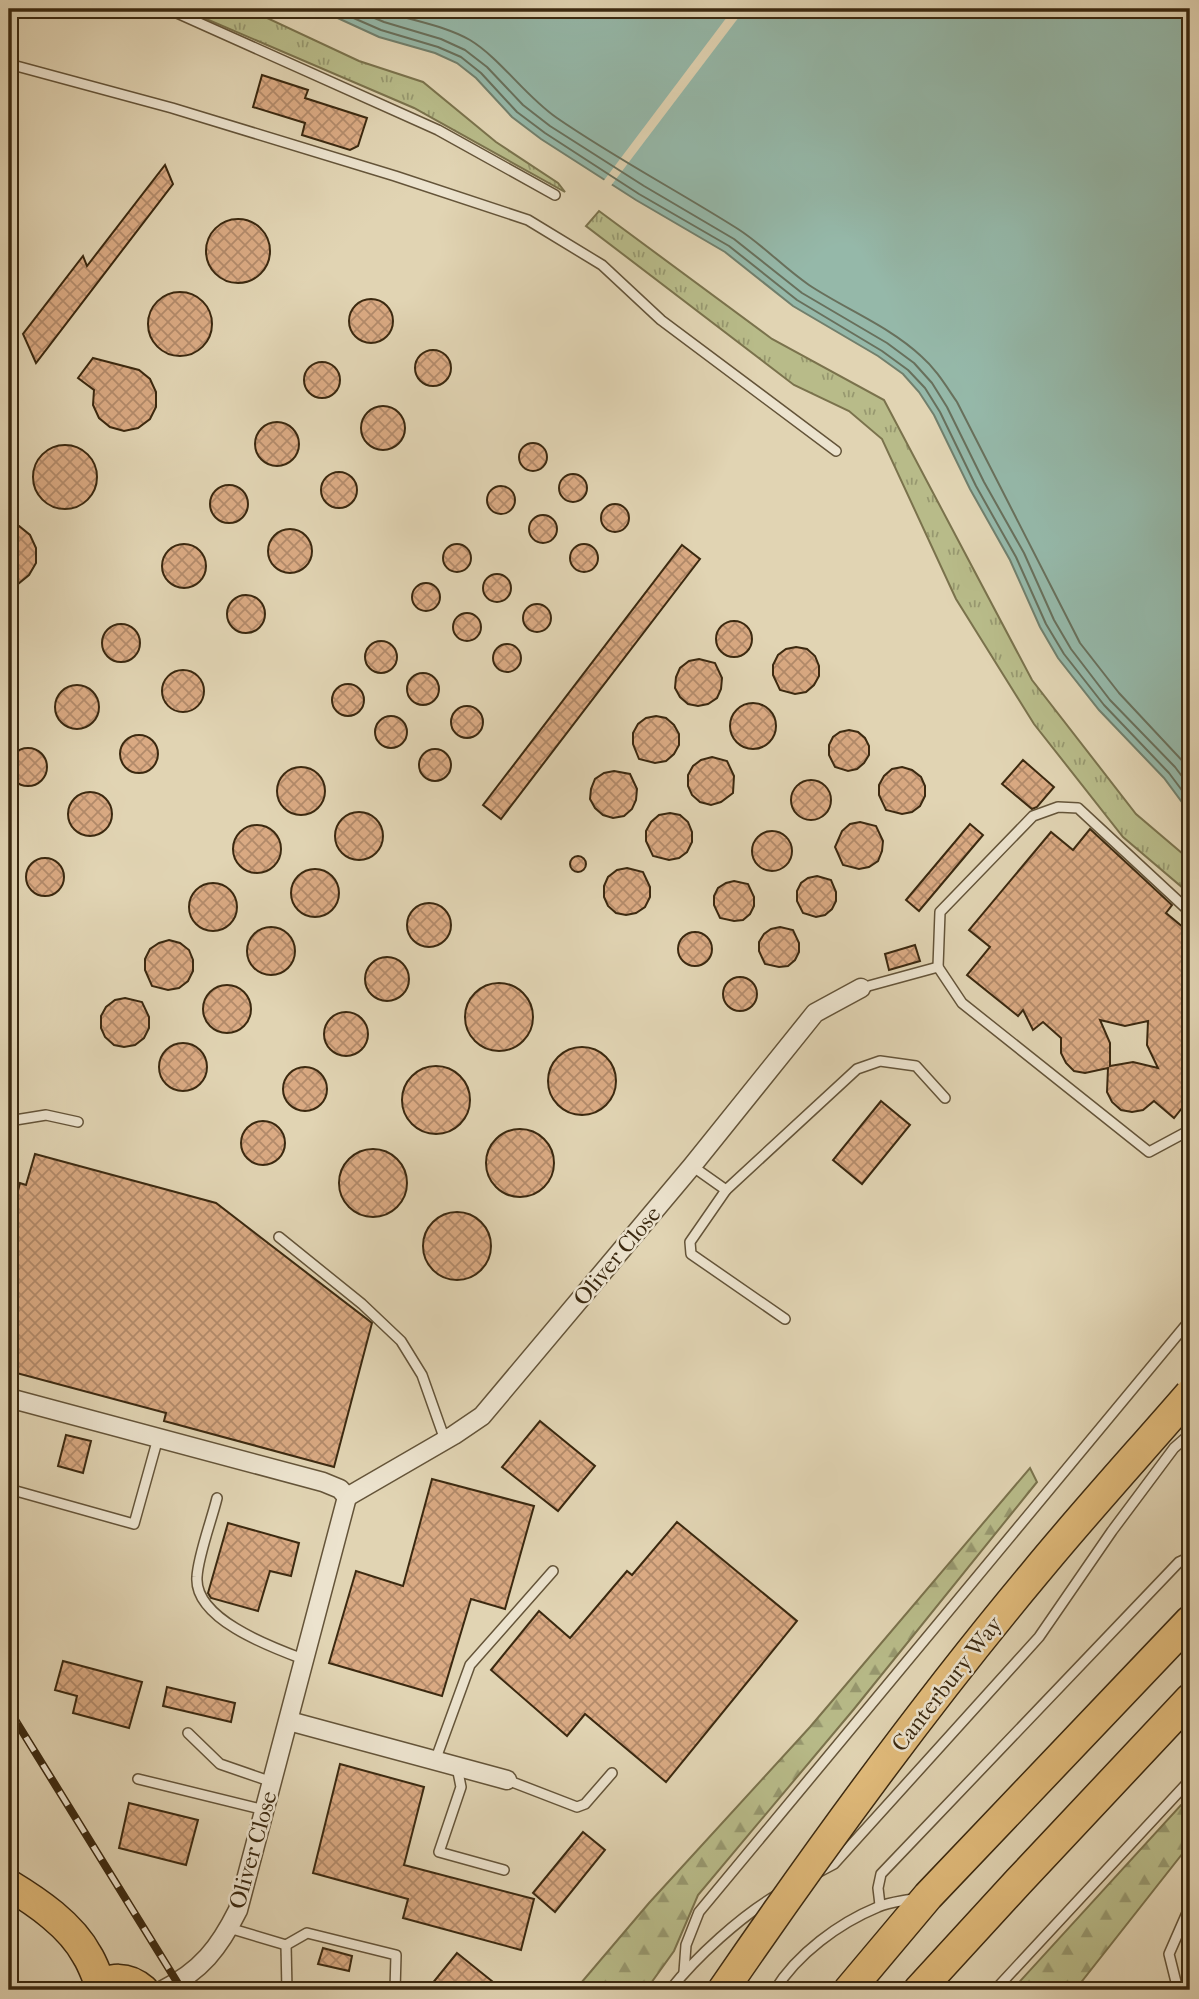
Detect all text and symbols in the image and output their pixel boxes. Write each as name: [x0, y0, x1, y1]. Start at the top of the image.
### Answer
street label: Oliver Close: [568, 1201, 666, 1311]
street label: Canterbury Way: [886, 1610, 1009, 1757]
street label: Oliver Close: [223, 1788, 283, 1912]

